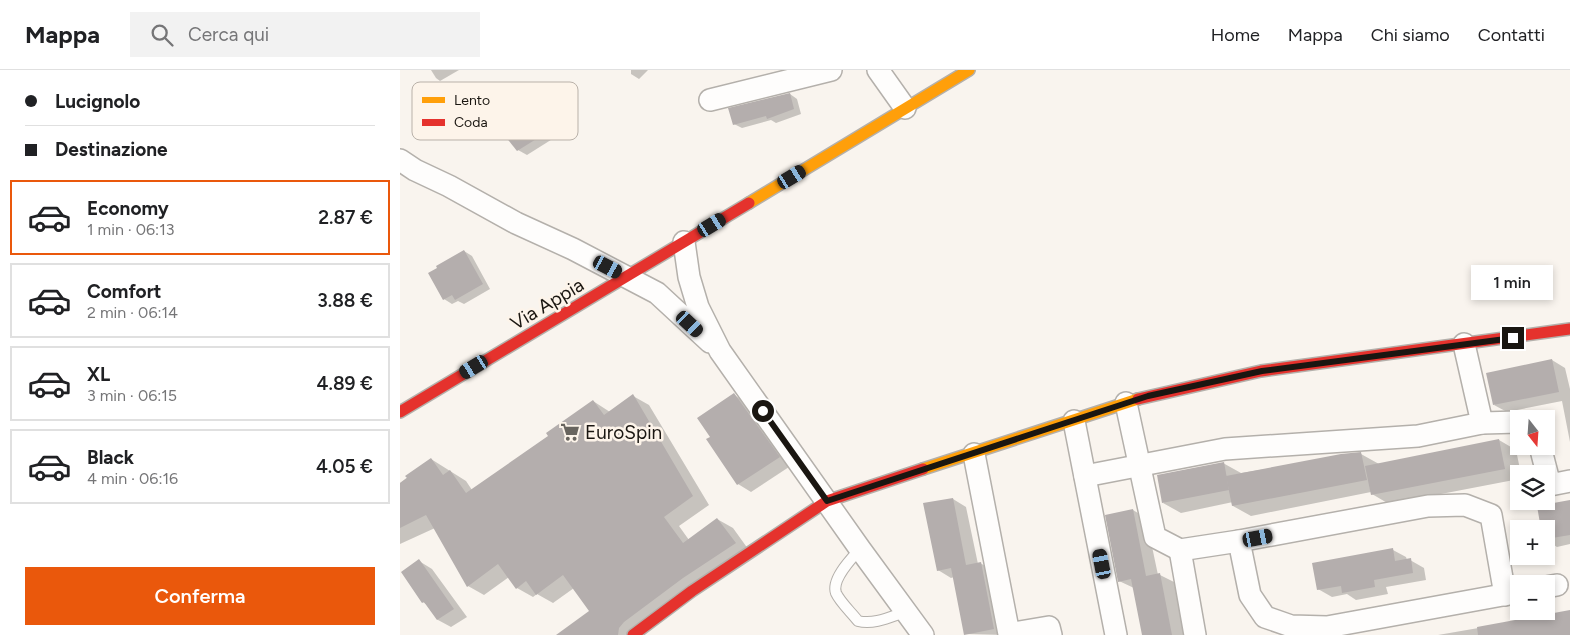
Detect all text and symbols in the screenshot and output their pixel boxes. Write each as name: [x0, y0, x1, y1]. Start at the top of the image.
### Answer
search box: [130, 12, 480, 57]
text: Mappa: [25, 20, 100, 49]
icon: search: [148, 21, 176, 49]
text: Cerca qui: [188, 23, 269, 46]
text: Home: [1211, 24, 1260, 46]
text: Mappa: [1288, 24, 1343, 46]
text: Chi siamo: [1371, 24, 1450, 46]
text: Contatti: [1478, 24, 1545, 46]
legend: [412, 82, 578, 140]
text: Lucignolo: [55, 90, 140, 113]
text: Lento: [454, 92, 490, 109]
text: Coda: [454, 114, 488, 131]
text: Destinazione: [55, 138, 168, 161]
car: [775, 163, 808, 191]
icon: car: [27, 195, 72, 240]
text: Economy: [87, 197, 169, 220]
text: 2.87 €: [318, 206, 373, 229]
car: [695, 211, 728, 239]
text: 1 min · 06:13: [87, 220, 174, 239]
car: [591, 253, 624, 281]
callout: 1 min: [1472, 266, 1554, 300]
street label: Via Appia: [506, 273, 588, 335]
text: 1 min: [1493, 273, 1531, 292]
icon: car: [27, 278, 72, 323]
text: Comfort: [87, 280, 162, 303]
text: 3.88 €: [317, 289, 373, 312]
text: 2 min · 06:14: [87, 303, 178, 322]
car: [673, 308, 706, 340]
route end: [1502, 327, 1524, 349]
car: [457, 353, 490, 381]
icon: car: [27, 361, 72, 406]
text: XL: [87, 363, 110, 386]
text: 4.89 €: [317, 372, 373, 395]
text: 3 min · 06:15: [87, 386, 177, 405]
route start: [752, 400, 774, 422]
north arrow: [1510, 410, 1555, 455]
map controls: [1510, 410, 1555, 620]
supermarket icon: EuroSpin: [559, 421, 581, 443]
place label: EuroSpin: [585, 421, 662, 444]
icon: car: [27, 444, 72, 489]
text: Black: [87, 446, 134, 469]
text: 4.05 €: [316, 455, 373, 478]
button: layers: [1510, 465, 1555, 510]
text: 4 min · 06:16: [87, 469, 178, 488]
button: +: [1510, 520, 1555, 565]
car: [1241, 528, 1274, 548]
car: [1091, 548, 1112, 580]
button: Conferma: [25, 567, 375, 625]
button: −: [1510, 575, 1555, 620]

